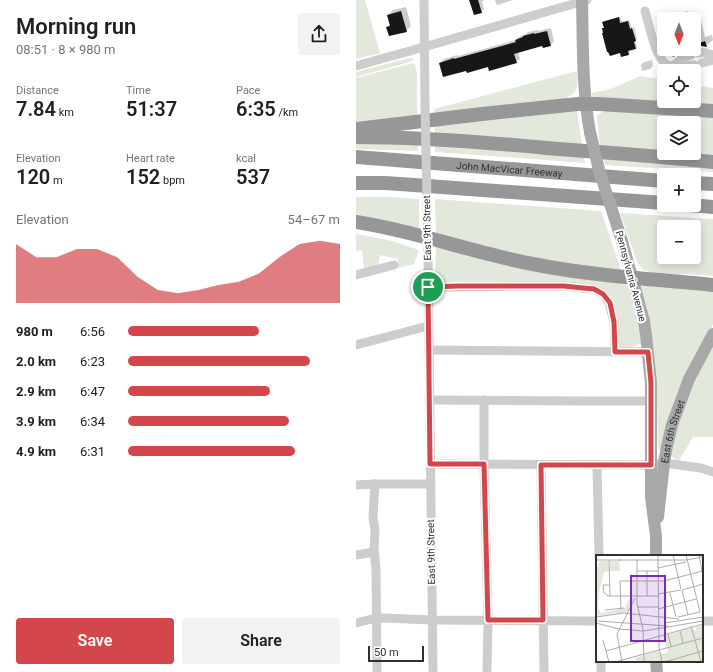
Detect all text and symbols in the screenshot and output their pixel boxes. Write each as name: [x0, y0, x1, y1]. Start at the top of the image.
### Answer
north arrow: [657, 12, 701, 56]
map controls: [657, 12, 701, 264]
button: share: [298, 13, 340, 55]
text: Morning run: [16, 14, 136, 39]
text: 08:51 · 8 × 980 m: [16, 42, 115, 57]
button: locate: [657, 64, 701, 108]
text: Distance: [16, 84, 59, 97]
text: Time: [126, 84, 151, 97]
text: Pace: [236, 84, 260, 97]
text: 7.84: [16, 97, 56, 121]
text: 51:37: [126, 97, 177, 121]
text: 6:35: [236, 97, 276, 121]
text: km: [56, 106, 74, 119]
text: /km: [276, 106, 298, 119]
button: layers: [657, 116, 701, 160]
text: Elevation: [16, 152, 61, 165]
text: Heart rate: [126, 152, 175, 165]
text: kcal: [236, 152, 256, 165]
street label: John MacVicar Freeway: [456, 159, 563, 179]
text: 120: [16, 165, 50, 189]
text: 152: [126, 165, 160, 189]
text: 537: [236, 165, 270, 189]
button: +: [657, 168, 701, 212]
text: m: [50, 174, 63, 187]
text: bpm: [160, 174, 185, 187]
street label: East 9th Street: [421, 195, 433, 261]
text: Elevation: [16, 212, 69, 227]
text: 54–67 m: [288, 212, 340, 227]
button: −: [657, 220, 701, 264]
street label: Pennsylvania Avenue: [614, 229, 648, 323]
pin: [411, 270, 445, 304]
icon: arrive: [417, 276, 439, 298]
text: 980 m: [16, 324, 53, 339]
text: 6:56: [80, 324, 105, 339]
text: 2.0 km: [16, 354, 56, 369]
text: 6:23: [80, 354, 105, 369]
text: 2.9 km: [16, 384, 56, 399]
text: 6:47: [80, 384, 105, 399]
street label: East 6th Street: [659, 398, 686, 464]
text: 3.9 km: [16, 414, 56, 429]
text: 6:34: [80, 414, 105, 429]
text: 4.9 km: [16, 444, 56, 459]
text: 6:31: [80, 444, 105, 459]
street label: East 9th Street: [425, 519, 437, 585]
inset map: [596, 555, 703, 662]
button: Save: [16, 618, 174, 664]
button: Share: [182, 618, 340, 664]
scale bar: [368, 644, 424, 663]
text: 50 m: [374, 646, 399, 659]

